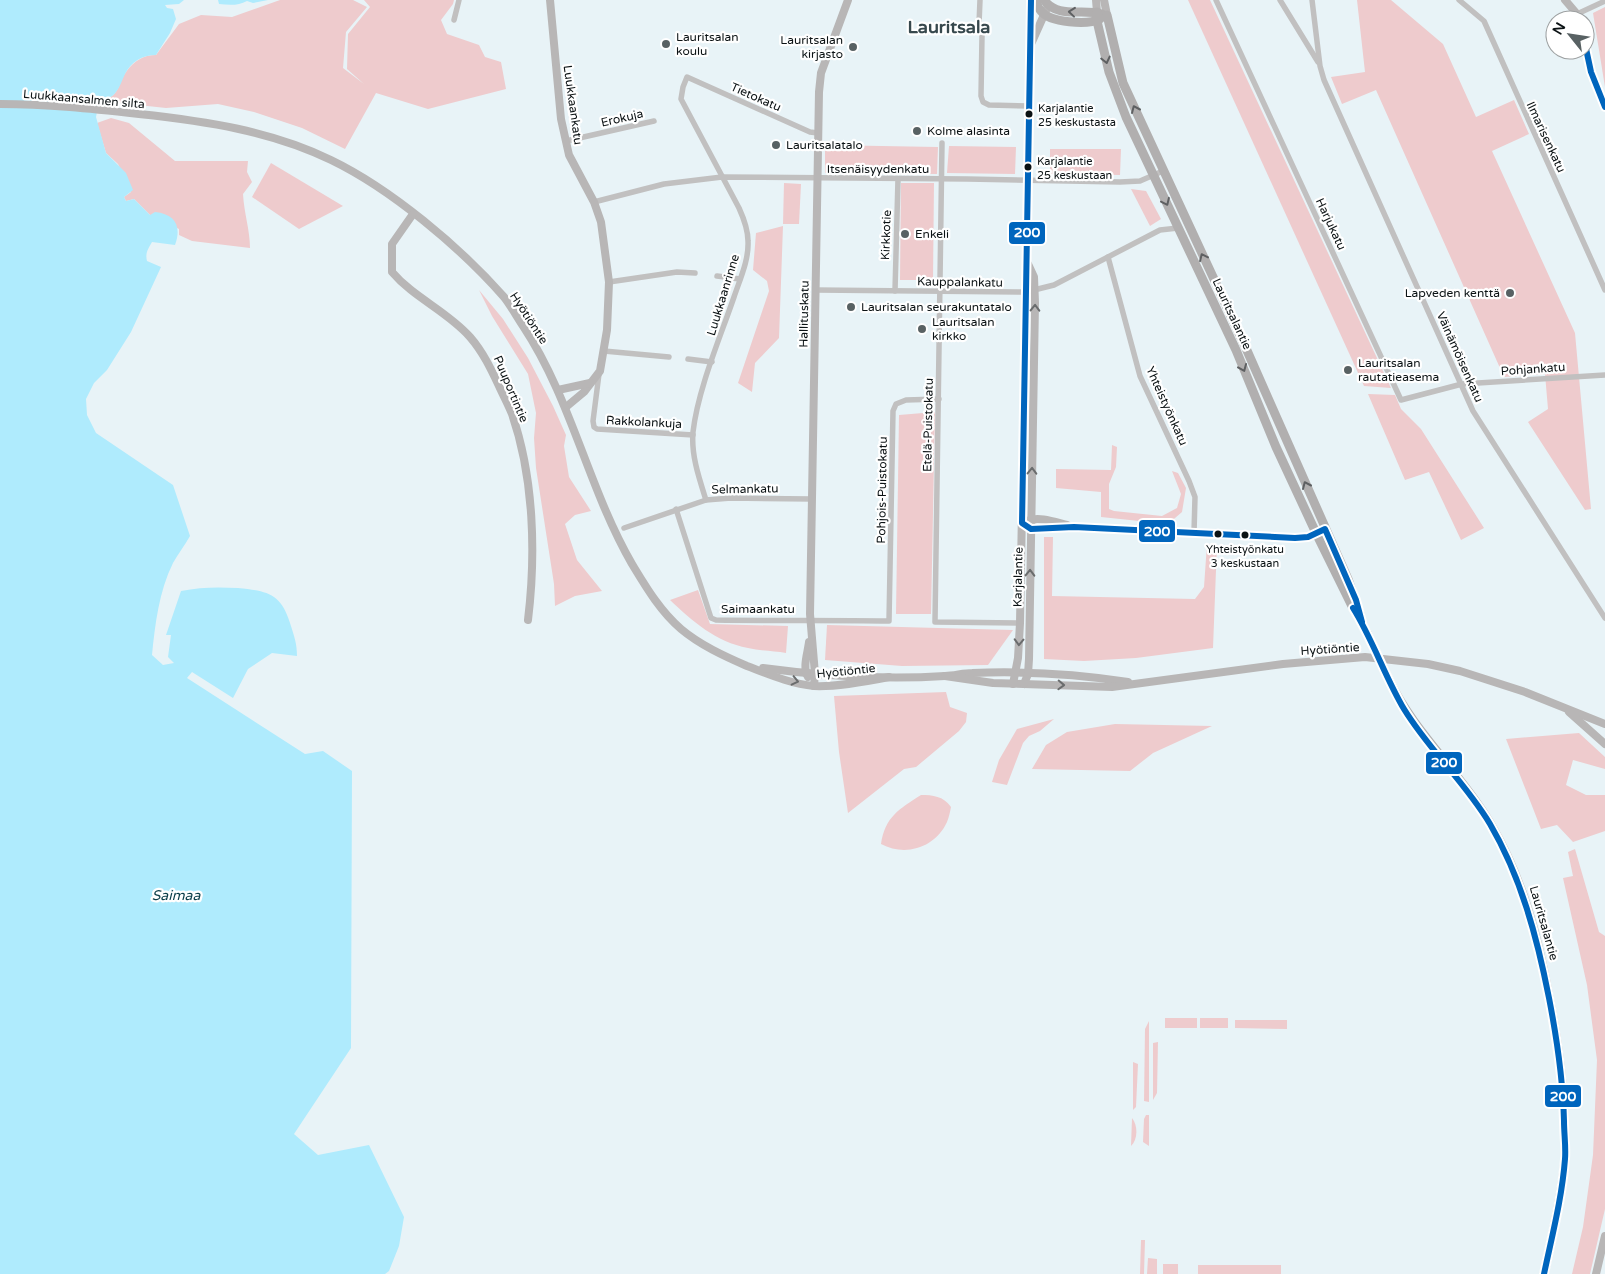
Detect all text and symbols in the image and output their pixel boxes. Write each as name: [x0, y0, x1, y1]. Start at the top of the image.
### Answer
one-way arrow: [1068, 7, 1076, 18]
north arrow: [1545, 10, 1595, 60]
district label: Lauritsala: [908, 16, 990, 38]
text: N: [1549, 20, 1569, 38]
place label: Lauritsalan koulu: [676, 30, 739, 58]
place label: Lauritsalan kirjasto: [780, 33, 843, 61]
marker: Lauritsalan koulu: [660, 38, 672, 50]
marker: Lauritsalan kirjasto: [847, 41, 859, 53]
one-way arrow: [1100, 55, 1111, 64]
street label: Luukkaankatu: [560, 64, 586, 146]
street label: Tietokatu: [729, 80, 783, 114]
street label: Luukkaansalmen silta: [23, 87, 145, 111]
street label: Ilmarisenkatu: [1524, 99, 1568, 175]
place label: Karjalantie 25 keskustasta: [1038, 102, 1116, 129]
one-way arrow: [1131, 105, 1141, 114]
street label: Erokuja: [600, 106, 644, 130]
marker: Karjalantie 25 keskustasta: [1024, 109, 1034, 119]
place label: Kolme alasinta: [927, 124, 1010, 138]
marker: Kolme alasinta: [911, 125, 923, 137]
place label: Lauritsalatalo: [786, 138, 863, 152]
marker: Lauritsalatalo: [770, 139, 782, 151]
place label: Karjalantie 25 keskustaan: [1037, 155, 1112, 182]
street label: Itsenäisyydenkatu: [827, 162, 929, 176]
marker: Karjalantie 25 keskustaan: [1023, 162, 1033, 172]
street label: Harjukatu: [1313, 196, 1349, 252]
one-way arrow: [1160, 197, 1171, 206]
street label: Kirkkotie: [878, 209, 894, 260]
line badge: 200: [1008, 221, 1046, 245]
text: 200: [1014, 224, 1040, 241]
place label: Enkeli: [915, 227, 949, 241]
marker: Enkeli: [899, 228, 911, 240]
street label: Luukkaanrinne: [704, 252, 742, 337]
one-way arrow: [1199, 253, 1209, 262]
street label: Kauppalankatu: [917, 274, 1003, 290]
street label: Lauritsalantie: [1209, 276, 1255, 352]
street label: Hallituskatu: [796, 280, 812, 348]
place label: Lapveden kenttä: [1405, 286, 1500, 300]
marker: Lapveden kenttä: [1504, 287, 1516, 299]
street label: Hyötiöntie: [507, 289, 551, 347]
place label: Lauritsalan seurakuntatalo: [861, 300, 1012, 314]
marker: Lauritsalan seurakuntatalo: [845, 301, 857, 313]
one-way arrow: [1030, 304, 1040, 312]
street label: Väinämöisenkatu: [1434, 310, 1486, 404]
place label: Lauritsalan kirkko: [932, 315, 995, 343]
marker: Lauritsalan kirkko: [916, 323, 928, 335]
street label: Puuportintie: [491, 354, 531, 425]
place label: Lauritsalan rautatieasema: [1358, 356, 1439, 384]
street label: Pohjankatu: [1500, 360, 1566, 378]
one-way arrow: [1237, 363, 1247, 372]
street label: Yhteistyönkatu: [1143, 364, 1191, 448]
marker: Lauritsalan rautatieasema: [1342, 364, 1354, 376]
street label: Etelä-Puistokatu: [920, 378, 936, 472]
street label: Rakkolankuja: [606, 413, 682, 431]
street label: Pohjois-Puistokatu: [874, 436, 890, 544]
one-way arrow: [1027, 466, 1037, 474]
street label: Selmankatu: [711, 481, 779, 497]
one-way arrow: [1301, 481, 1312, 490]
line badge: 200: [1138, 519, 1176, 543]
text: 200: [1144, 523, 1170, 540]
unlabelled marker: [1213, 529, 1223, 539]
marker: Yhteistyönkatu 3 keskustaan: [1240, 530, 1250, 540]
place label: Yhteistyönkatu 3 keskustaan: [1206, 543, 1284, 570]
street label: Karjalantie: [1010, 546, 1026, 607]
one-way arrow: [1025, 568, 1035, 576]
street label: Saimaankatu: [721, 602, 795, 616]
one-way arrow: [1014, 638, 1025, 646]
street label: Hyötiöntie: [1300, 640, 1360, 658]
street label: Hyötiöntie: [816, 661, 876, 681]
one-way arrow: [790, 676, 799, 686]
one-way arrow: [1058, 680, 1066, 690]
line badge: 200: [1425, 751, 1463, 775]
text: 200: [1431, 754, 1457, 771]
street label: Lauritsalantie: [1527, 884, 1561, 962]
water label: Saimaa: [152, 887, 201, 904]
line badge: 200: [1544, 1084, 1582, 1108]
text: 200: [1550, 1088, 1576, 1105]

